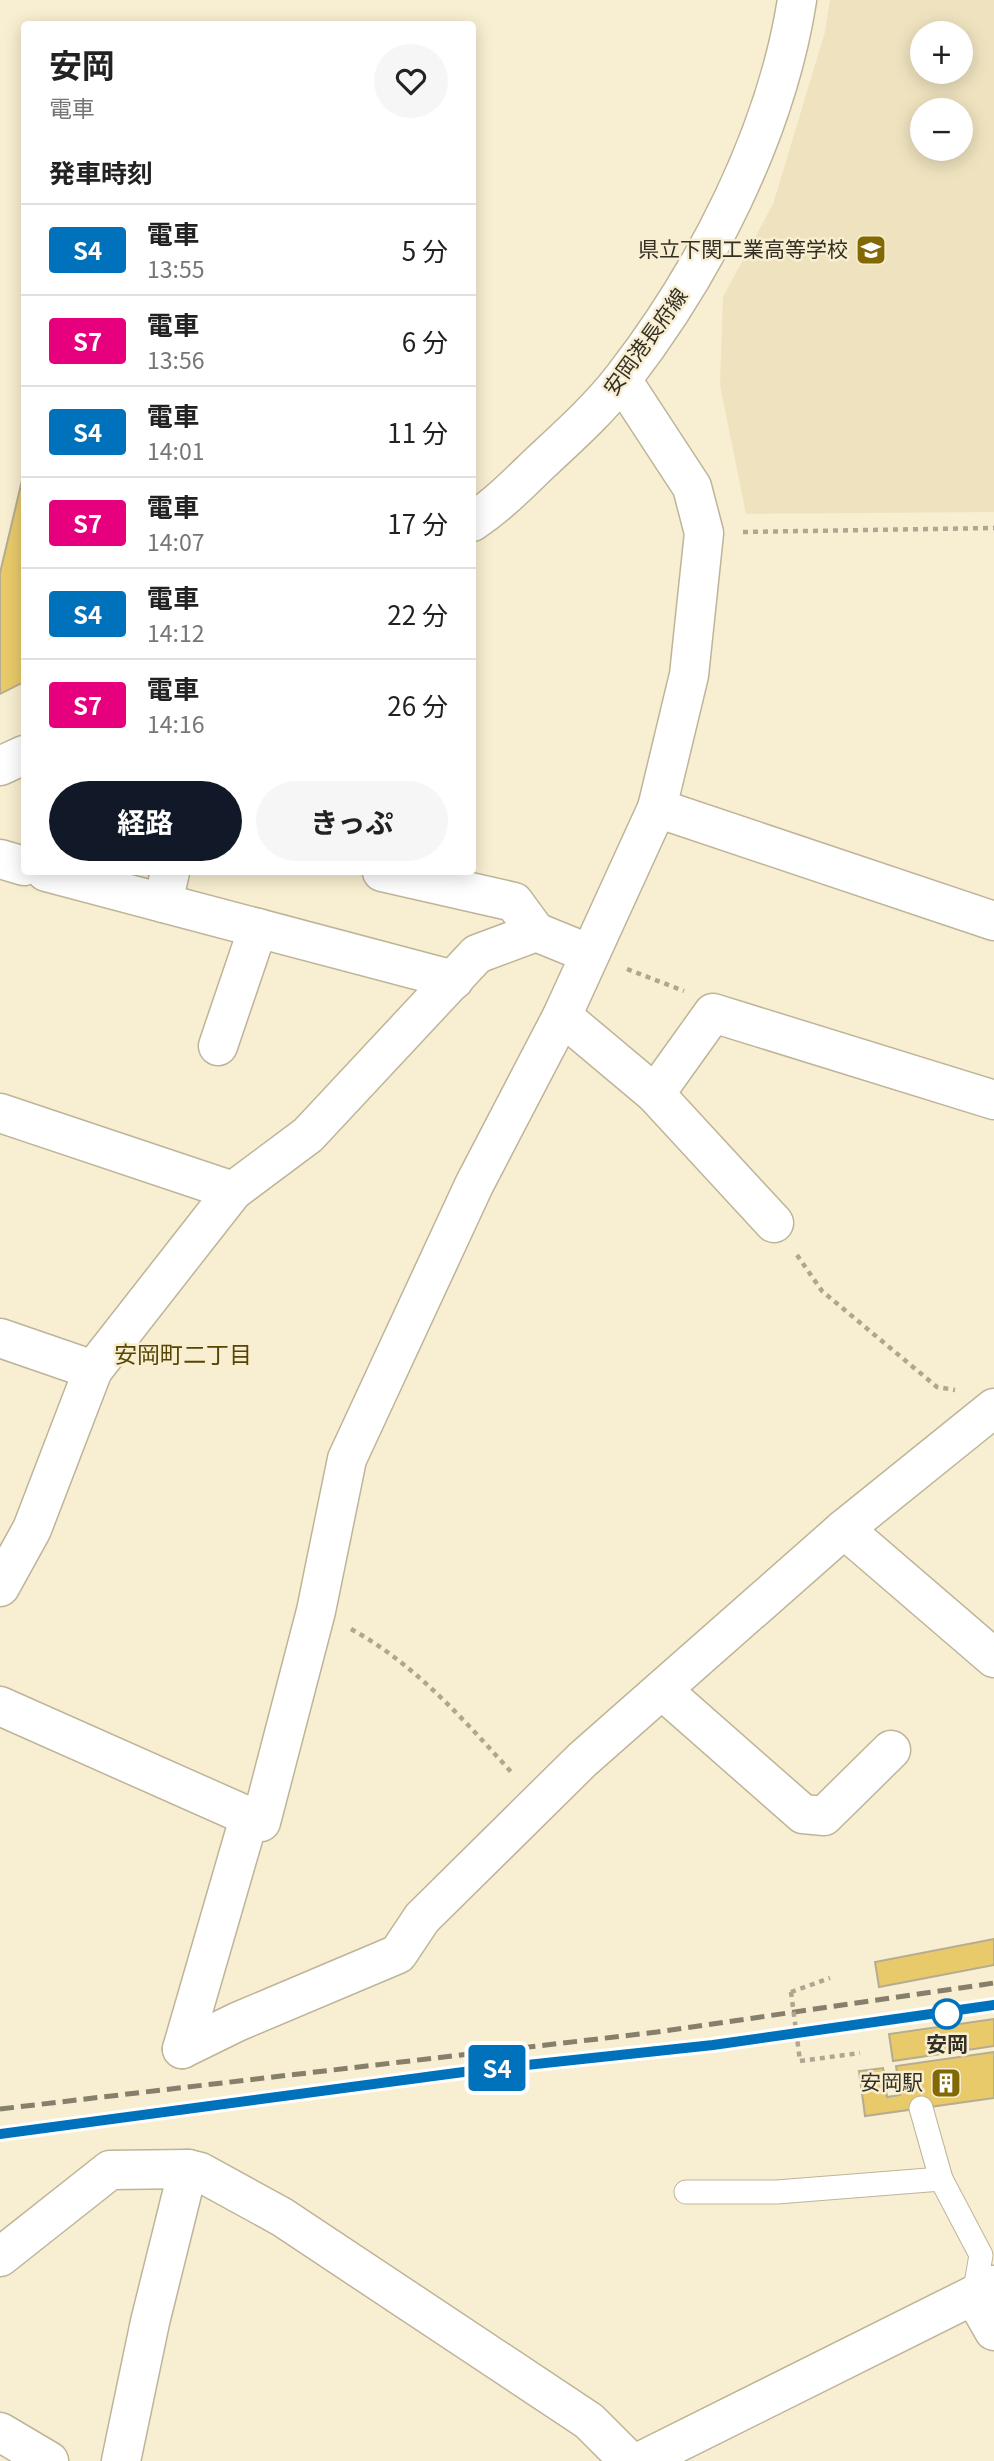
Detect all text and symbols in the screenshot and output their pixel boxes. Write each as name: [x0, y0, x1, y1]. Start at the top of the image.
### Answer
map controls: [910, 21, 973, 161]
button: +: [910, 21, 973, 84]
text: 安岡: [49, 40, 115, 88]
button: heart: [374, 44, 448, 118]
text: 電車: [49, 90, 95, 124]
button: −: [910, 98, 973, 161]
text: 発車時刻: [49, 153, 153, 190]
text: 電車: [147, 214, 199, 251]
text: 5 分: [402, 231, 448, 268]
text: S4: [73, 232, 102, 267]
place label: 県立下関工業高等学校: [638, 233, 848, 263]
school or university icon: 県立下関工業高等学校: [854, 233, 888, 267]
text: 13:55: [147, 251, 204, 285]
street label: 安岡港長府線: [595, 281, 694, 401]
text: 電車: [147, 305, 199, 342]
text: 6 分: [402, 322, 448, 359]
text: S7: [73, 323, 102, 358]
text: 13:56: [147, 342, 204, 376]
text: 電車: [147, 396, 199, 433]
text: 11 分: [387, 413, 448, 450]
text: S4: [73, 414, 102, 449]
text: 14:01: [147, 433, 204, 467]
text: 電車: [147, 487, 199, 524]
text: 17 分: [387, 504, 448, 541]
text: S7: [73, 505, 102, 540]
text: 14:07: [147, 524, 204, 558]
text: 電車: [147, 578, 199, 615]
text: 22 分: [387, 595, 448, 632]
text: S4: [73, 596, 102, 631]
text: 14:12: [147, 615, 204, 649]
text: 電車: [147, 669, 199, 706]
text: 26 分: [387, 686, 448, 723]
text: S7: [73, 687, 102, 722]
text: 14:16: [147, 706, 204, 740]
button: 経路: [49, 781, 242, 861]
button: きっぷ: [256, 781, 448, 861]
district label: 安岡町二丁目: [114, 1336, 252, 1370]
marker: 安岡: [932, 1999, 962, 2029]
place label: 安岡: [926, 2028, 968, 2058]
line badge: S4: [466, 2045, 528, 2091]
text: S4: [482, 2050, 512, 2085]
place label: 安岡駅: [860, 2066, 923, 2096]
building icon: 安岡駅: [929, 2066, 963, 2100]

